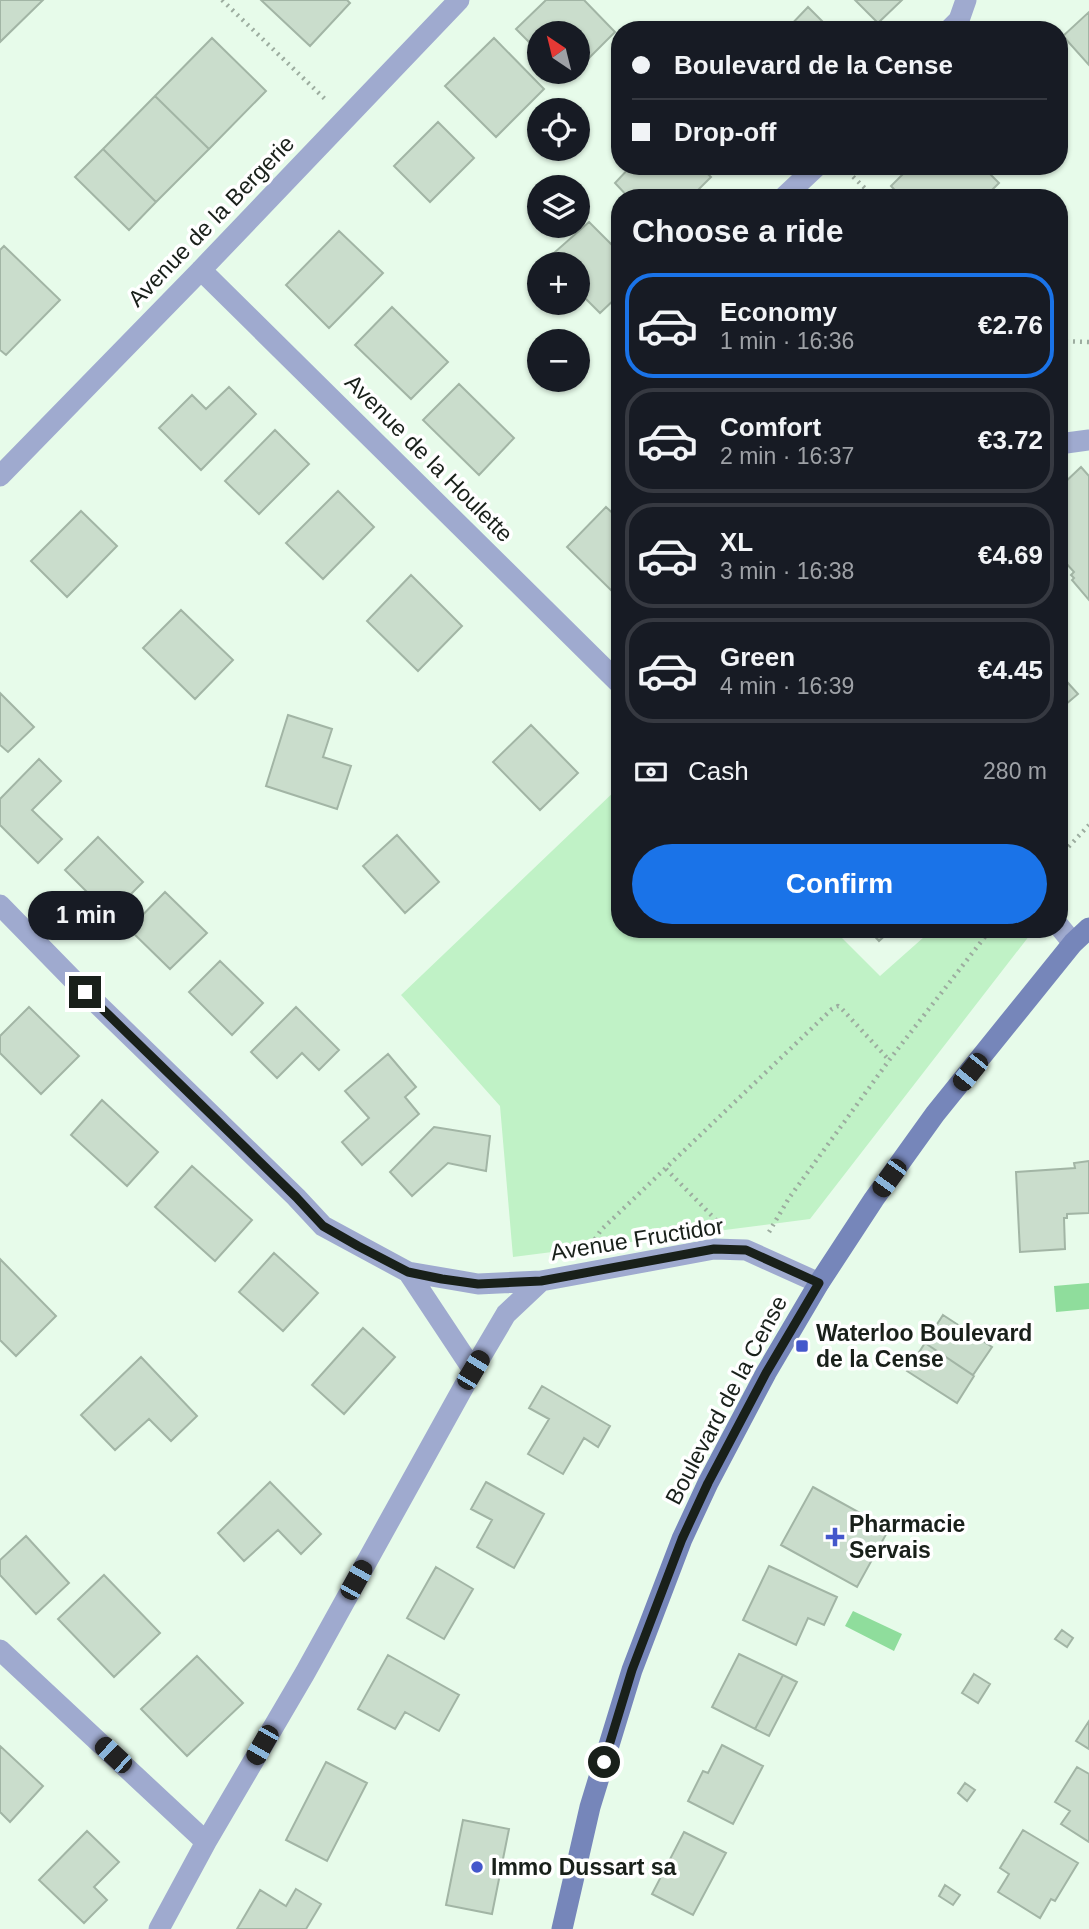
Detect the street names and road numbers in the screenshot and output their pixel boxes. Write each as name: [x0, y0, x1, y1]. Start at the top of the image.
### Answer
street label: Avenue de la Bergerie: [123, 130, 299, 312]
street label: Avenue de la Houlette: [340, 369, 518, 547]
street label: Avenue Fructidor: [549, 1212, 726, 1266]
street label: Boulevard de la Cense: [660, 1291, 792, 1509]

